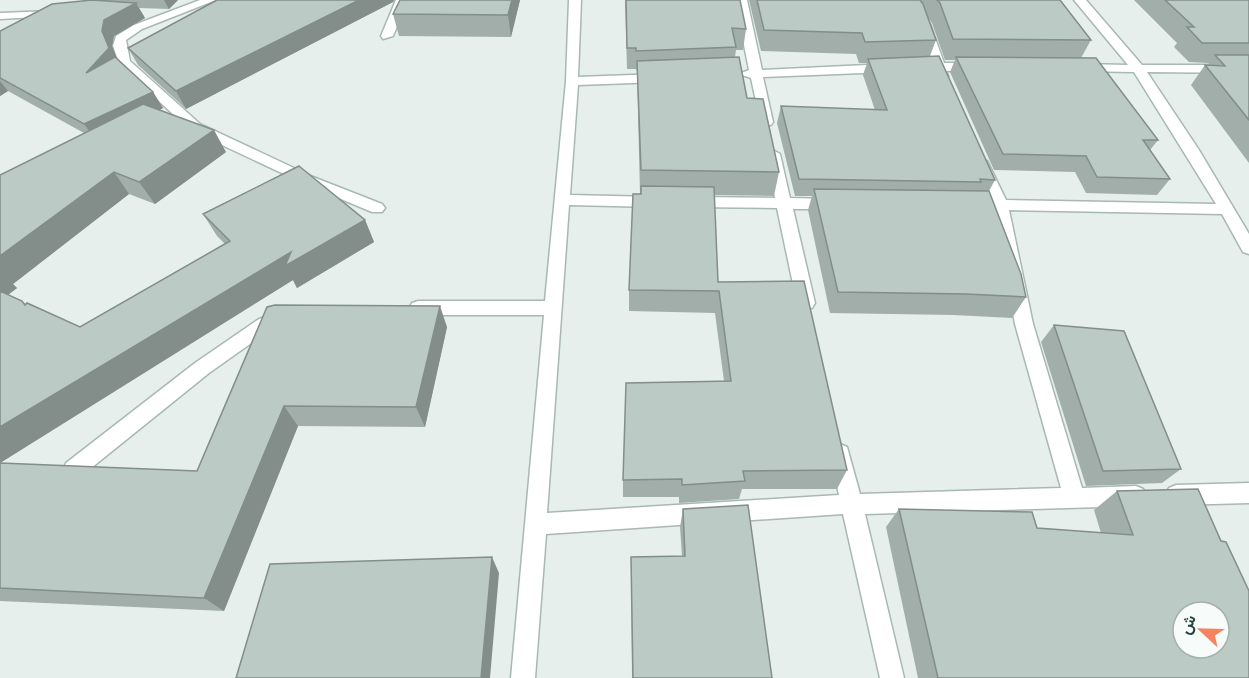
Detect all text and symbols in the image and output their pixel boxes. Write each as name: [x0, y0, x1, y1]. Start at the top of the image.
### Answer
north arrow: [1171, 600, 1231, 660]
text: ش: [1176, 612, 1202, 638]

